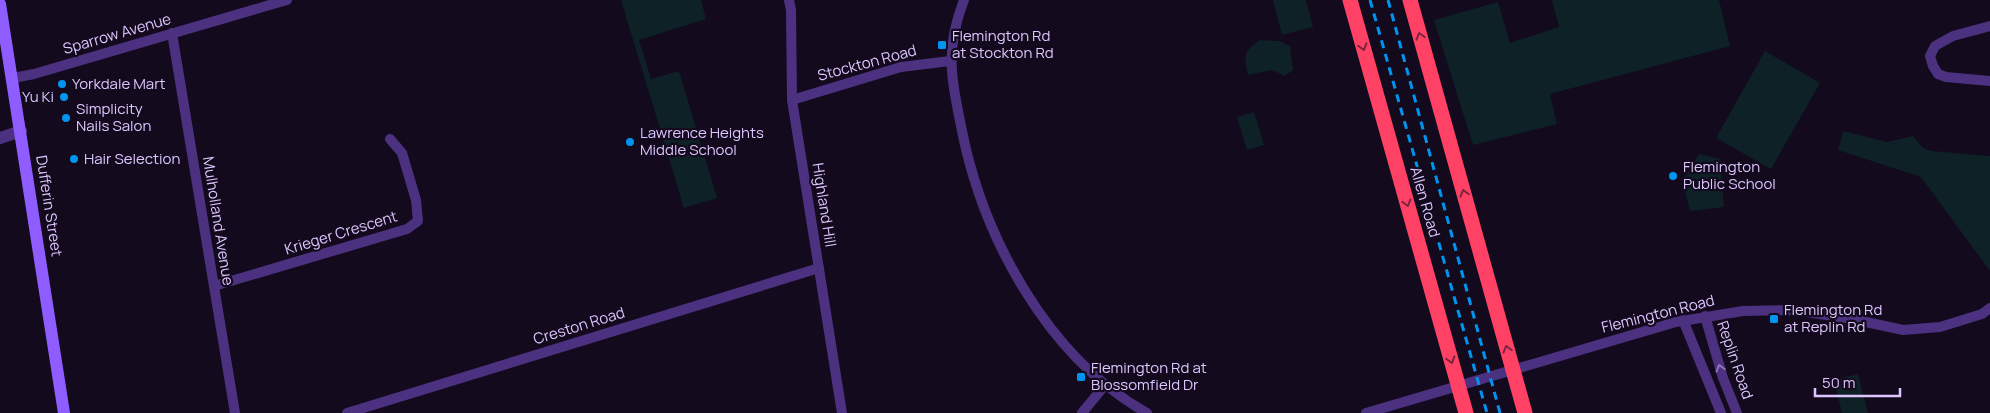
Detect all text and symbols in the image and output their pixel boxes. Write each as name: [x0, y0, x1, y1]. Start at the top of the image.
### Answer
street label: Sparrow Avenue: [60, 8, 174, 59]
place label: Flemington Rd at Stockton Rd: [952, 25, 1054, 63]
one-way arrow: [1415, 32, 1426, 41]
street label: Stockton Road: [815, 39, 919, 86]
marker: Flemington Rd at Stockton Rd: [936, 39, 948, 51]
one-way arrow: [1358, 42, 1368, 51]
place label: Yorkdale Mart: [72, 73, 166, 94]
marker: Yorkdale Mart: [56, 78, 68, 90]
place label: Yu Ki: [22, 86, 54, 107]
marker: Yu Ki: [58, 91, 70, 103]
place label: Simplicity Nails Salon: [76, 98, 151, 136]
marker: Simplicity Nails Salon: [60, 112, 72, 124]
place label: Lawrence Heights Middle School: [640, 122, 764, 160]
marker: Lawrence Heights Middle School: [624, 136, 636, 148]
place label: Hair Selection: [84, 148, 180, 169]
marker: Hair Selection: [68, 153, 80, 165]
street label: Dufferin Street: [31, 154, 68, 258]
street label: Mulholland Avenue: [198, 155, 239, 287]
place label: Flemington Public School: [1683, 156, 1776, 194]
street label: Highland Hill: [807, 161, 842, 249]
street label: Allen Road: [1405, 164, 1446, 240]
marker: Flemington Public School: [1667, 170, 1679, 182]
one-way arrow: [1459, 189, 1469, 197]
one-way arrow: [1401, 199, 1412, 208]
street label: Krieger Crescent: [282, 205, 400, 260]
street label: Flemington Road: [1599, 289, 1717, 338]
place label: Flemington Rd at Replin Rd: [1784, 299, 1882, 337]
street label: Creston Road: [531, 302, 627, 349]
marker: Flemington Rd at Replin Rd: [1768, 313, 1780, 325]
street label: Replin Road: [1712, 318, 1759, 402]
one-way arrow: [1503, 346, 1513, 354]
one-way arrow: [1445, 355, 1456, 364]
place label: Flemington Rd at Blossomfield Dr: [1091, 357, 1207, 395]
one-way arrow: [1715, 364, 1725, 372]
scale bar: [1815, 366, 1900, 398]
marker: Flemington Rd at Blossomfield Dr: [1075, 371, 1087, 383]
text: 50 m: [1822, 372, 1856, 393]

